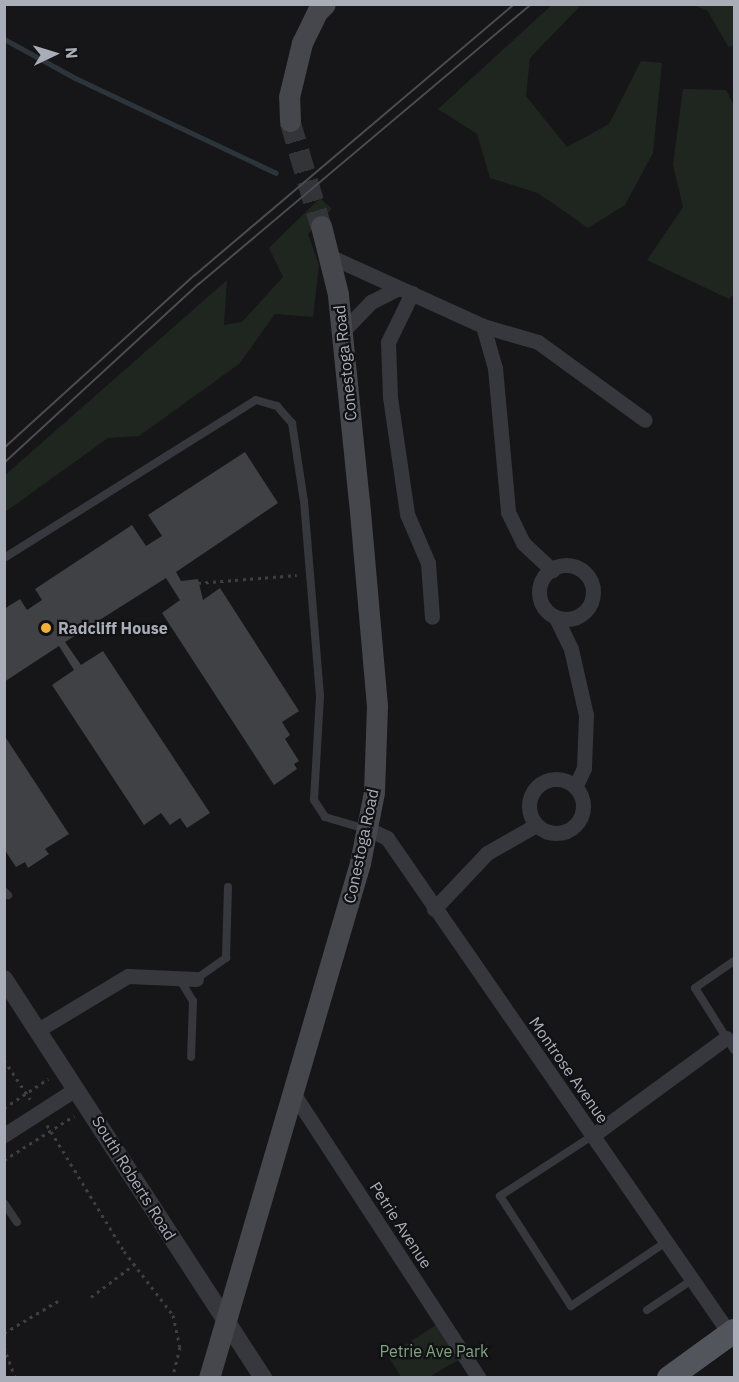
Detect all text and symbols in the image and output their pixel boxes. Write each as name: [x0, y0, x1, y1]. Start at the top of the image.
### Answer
north arrow: [24, 24, 84, 84]
text: N: [62, 46, 82, 59]
street label: Conestoga Road: [329, 304, 361, 422]
place label: Radcliff House: [58, 618, 168, 638]
marker: Radcliff House: [39, 621, 53, 635]
street label: Conestoga Road: [340, 787, 382, 905]
street label: Montrose Avenue: [525, 1013, 613, 1127]
street label: South Roberts Road: [88, 1112, 180, 1244]
street label: Petrie Avenue: [366, 1178, 436, 1272]
park label: Petrie Ave Park: [380, 1341, 488, 1361]

